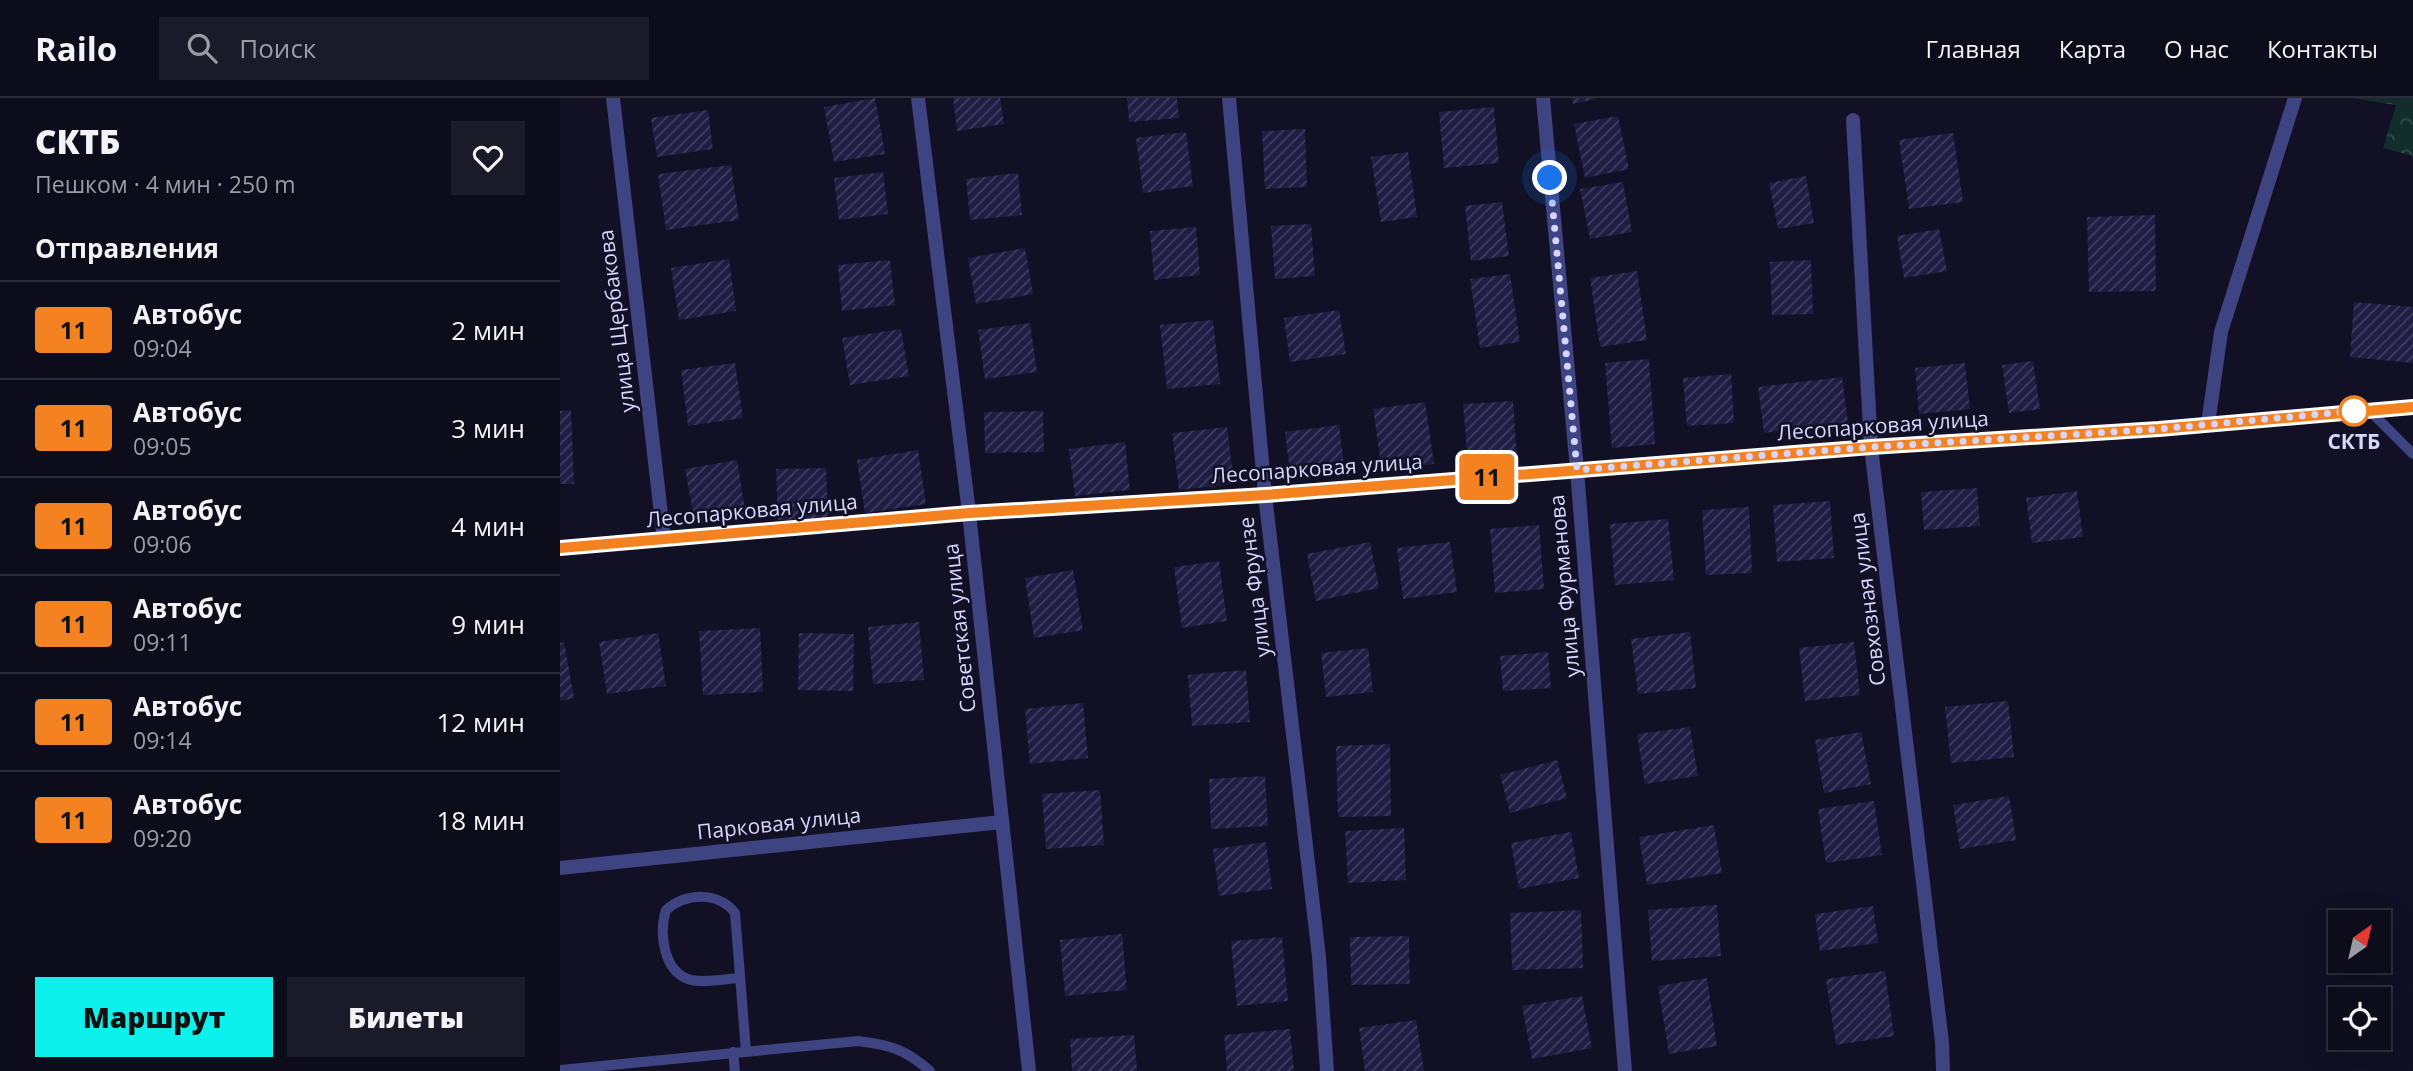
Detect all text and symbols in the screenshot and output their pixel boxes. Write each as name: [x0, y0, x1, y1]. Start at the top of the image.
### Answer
search box: [159, 17, 649, 80]
text: Railo: [35, 26, 117, 71]
icon: search: [183, 29, 221, 67]
text: Поиск: [239, 30, 316, 66]
text: Главная: [1926, 32, 2021, 65]
text: Карта: [2059, 32, 2126, 65]
text: О нас: [2164, 32, 2229, 65]
text: Контакты: [2267, 32, 2378, 65]
text: СКТБ: [35, 119, 120, 164]
button: heart: [451, 121, 525, 195]
your location: [1532, 160, 1567, 195]
text: Пешком · 4 мин · 250 m: [35, 168, 296, 200]
street label: улица Щербакова: [591, 228, 641, 414]
text: Отправления: [35, 230, 219, 266]
text: Автобус: [133, 296, 242, 332]
text: 2 мин: [451, 312, 525, 348]
text: 11: [60, 313, 87, 346]
text: 09:04: [133, 332, 192, 364]
text: Автобус: [133, 394, 242, 430]
marker: СКТБ: [2339, 396, 2369, 426]
street label: Лесопарковая улица: [1776, 404, 1990, 446]
text: 3 мин: [451, 410, 525, 446]
text: 11: [60, 411, 87, 444]
place label: СКТБ: [2327, 427, 2381, 455]
text: 09:05: [133, 430, 192, 462]
street label: Лесопарковая улица: [1210, 447, 1424, 489]
line badge: 11: [1455, 454, 1518, 500]
text: 11: [1473, 460, 1501, 493]
street label: Лесопарковая улица: [645, 487, 859, 533]
text: Автобус: [133, 492, 242, 528]
street label: улица Фурманова: [1542, 494, 1586, 678]
text: 4 мин: [451, 508, 525, 544]
text: 11: [60, 509, 87, 542]
street label: Совхозная улица: [1842, 511, 1892, 687]
street label: улица Фрунзе: [1231, 515, 1277, 659]
text: 09:06: [133, 528, 192, 560]
street label: Советская улица: [936, 542, 982, 714]
text: Автобус: [133, 590, 242, 626]
text: 9 мин: [451, 606, 525, 642]
text: 11: [60, 607, 87, 640]
text: 09:11: [133, 626, 192, 658]
text: Автобус: [133, 688, 242, 724]
text: 12 мин: [436, 704, 525, 740]
text: 11: [60, 705, 87, 738]
text: 09:14: [133, 724, 192, 756]
text: Автобус: [133, 786, 242, 822]
street label: Парковая улица: [695, 800, 862, 846]
text: 18 мин: [436, 802, 525, 838]
text: 11: [60, 803, 87, 836]
text: 09:20: [133, 822, 192, 854]
north arrow: [2328, 910, 2390, 973]
map controls: [2328, 910, 2391, 1050]
button: Маршрут: [35, 977, 273, 1057]
button: Билеты: [287, 977, 525, 1057]
button: locate: [2328, 987, 2391, 1050]

